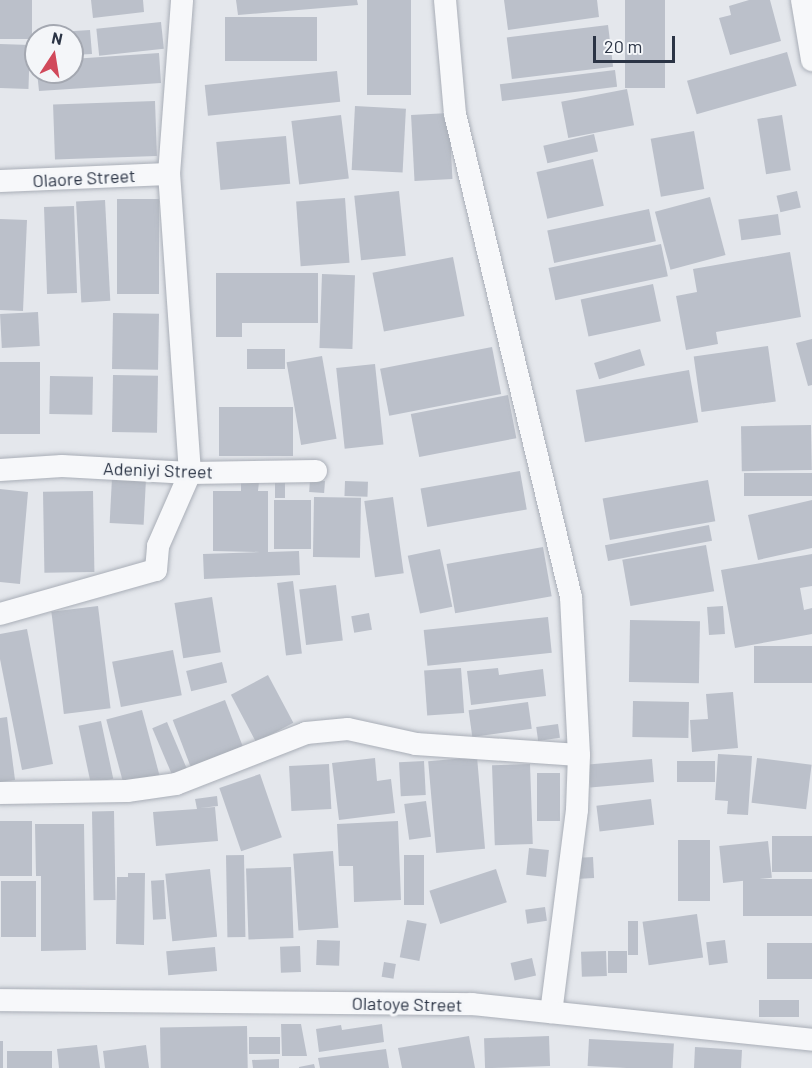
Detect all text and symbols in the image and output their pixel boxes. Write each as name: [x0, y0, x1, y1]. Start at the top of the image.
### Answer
north arrow: [24, 24, 84, 84]
scale bar: [596, 24, 678, 62]
text: N: [50, 27, 65, 48]
text: 20 m: [604, 35, 642, 57]
street label: Olaore Street: [32, 165, 136, 191]
street label: Adeniyi Street: [103, 457, 213, 483]
street label: Olatoye Street: [352, 992, 462, 1016]

